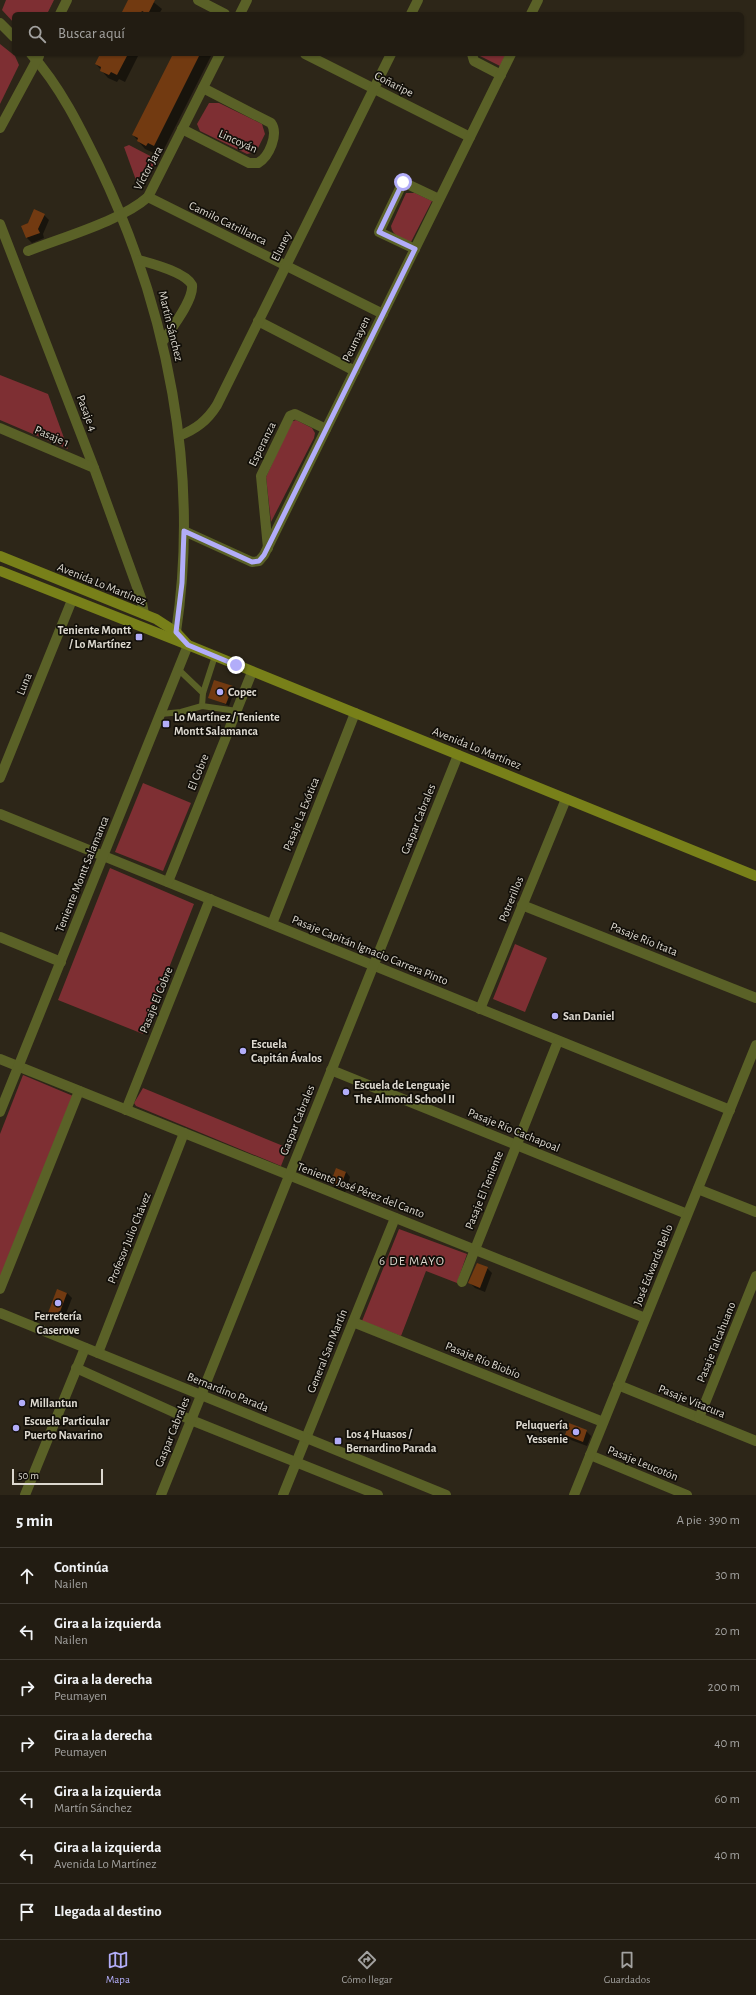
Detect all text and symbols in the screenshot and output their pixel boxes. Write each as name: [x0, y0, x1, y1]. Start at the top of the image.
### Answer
search box: [12, 12, 744, 56]
icon: search: [26, 23, 48, 45]
text: Buscar aquí: [58, 26, 125, 41]
street label: Coñaripe: [373, 69, 415, 99]
street label: Lincoyán: [216, 127, 259, 156]
street label: Víctor Jara: [131, 144, 165, 192]
route start: [394, 173, 412, 191]
street label: Camilo Catrillanca: [187, 199, 269, 247]
street label: Eluney: [269, 229, 294, 263]
street label: Martín Sánchez: [156, 290, 186, 362]
street label: Peumayen: [340, 314, 373, 364]
street label: Pasaje 4: [74, 393, 99, 433]
street label: Esperanza: [246, 420, 278, 468]
street label: Pasaje 1: [33, 423, 71, 450]
street label: Avenida Lo Martínez: [56, 561, 148, 607]
place label: Teniente Montt / Lo Martínez: [57, 624, 131, 650]
marker: Teniente Montt / Lo Martínez: [134, 632, 144, 642]
route end: [227, 656, 245, 674]
street label: Luna: [14, 671, 34, 697]
place label: Copec: [228, 686, 257, 698]
marker: Copec: [215, 687, 225, 697]
place label: Lo Martínez / Teniente Montt Salamanca: [174, 711, 280, 737]
marker: Lo Martínez / Teniente Montt Salamanca: [161, 719, 171, 729]
street label: Avenida Lo Martínez: [431, 725, 523, 771]
street label: El Cobre: [185, 752, 211, 792]
street label: Pasaje La Exótica: [281, 775, 322, 853]
street label: Gaspar Cabrales: [398, 782, 438, 856]
street label: Teniente Montt Salamanca: [53, 814, 111, 934]
street label: Potrerillos: [496, 875, 526, 923]
street label: Pasaje Capitán Ignacio Carrera Pinto: [290, 913, 450, 988]
street label: Pasaje Río Itata: [608, 920, 680, 959]
street label: Pasaje El Cobre: [137, 965, 176, 1035]
place label: San Daniel: [563, 1010, 614, 1022]
marker: San Daniel: [550, 1011, 560, 1021]
place label: Escuela Capitán Ávalos: [251, 1038, 322, 1064]
marker: Escuela Capitán Ávalos: [238, 1046, 248, 1056]
place label: Escuela de Lenguaje The Almond School II: [354, 1079, 455, 1105]
street label: Gaspar Cabrales: [277, 1083, 317, 1157]
marker: Escuela de Lenguaje The Almond School II: [341, 1087, 351, 1097]
street label: Pasaje Río Cachapoal: [466, 1106, 562, 1155]
street label: Pasaje El Teniente: [463, 1149, 506, 1231]
street label: Teniente José Pérez del Canto: [296, 1160, 427, 1220]
street label: Profesor Julio Chávez: [105, 1191, 153, 1285]
street label: José Edwards Bello: [631, 1223, 675, 1307]
district label: 6 DE MAYO: [379, 1255, 445, 1268]
marker: Ferretería Caserove: [53, 1298, 63, 1308]
street label: Pasaje Talcahuano: [694, 1300, 739, 1384]
street label: General San Martín: [305, 1307, 349, 1395]
place label: Ferretería Caserove: [34, 1310, 82, 1336]
street label: Pasaje Río Biobío: [443, 1339, 522, 1381]
street label: Bernardino Parada: [186, 1370, 271, 1414]
street label: Pasaje Vitacura: [656, 1382, 728, 1421]
street label: Gaspar Cabrales: [152, 1395, 192, 1469]
place label: Millantun: [30, 1397, 78, 1409]
marker: Millantun: [17, 1398, 27, 1408]
place label: Escuela Particular Puerto Navarino: [24, 1415, 110, 1441]
place label: Peluquería Yessenie: [515, 1419, 568, 1445]
marker: Escuela Particular Puerto Navarino: [11, 1423, 21, 1433]
marker: Peluquería Yessenie: [571, 1427, 581, 1437]
place label: Los 4 Huasos / Bernardino Parada: [346, 1428, 437, 1454]
marker: Los 4 Huasos / Bernardino Parada: [333, 1436, 343, 1446]
street label: Pasaje Leucotón: [606, 1443, 680, 1483]
scale bar: [12, 1467, 103, 1486]
text: 50 m: [18, 1470, 39, 1481]
text: 5 min: [16, 1512, 53, 1529]
text: A pie · 390 m: [676, 1514, 740, 1527]
text: Continúa: [54, 1560, 109, 1575]
icon: ahead: [16, 1565, 38, 1587]
text: 30 m: [715, 1569, 740, 1582]
text: Nailen: [54, 1578, 88, 1591]
text: Gira a la izquierda: [54, 1616, 161, 1631]
icon: left: [16, 1621, 38, 1643]
text: 20 m: [715, 1625, 740, 1638]
text: Nailen: [54, 1634, 88, 1647]
text: Gira a la derecha: [54, 1672, 153, 1687]
icon: right: [16, 1677, 38, 1699]
text: 200 m: [708, 1681, 740, 1694]
text: Peumayen: [54, 1690, 107, 1703]
text: Gira a la derecha: [54, 1728, 153, 1743]
icon: right: [16, 1733, 38, 1755]
text: 40 m: [714, 1737, 740, 1750]
text: Peumayen: [54, 1746, 107, 1759]
text: Gira a la izquierda: [54, 1784, 161, 1799]
icon: left: [16, 1789, 38, 1811]
text: 60 m: [714, 1793, 740, 1806]
text: Martín Sánchez: [54, 1802, 132, 1815]
text: Gira a la izquierda: [54, 1840, 161, 1855]
icon: left: [16, 1845, 38, 1867]
text: 40 m: [714, 1849, 740, 1862]
text: Avenida Lo Martínez: [54, 1858, 157, 1871]
icon: arrive: [16, 1901, 38, 1923]
text: Llegada al destino: [54, 1904, 162, 1919]
tab: Mapa: [106, 1949, 130, 1986]
tab: Cómo llegar: [341, 1949, 392, 1986]
tab: Guardados: [604, 1949, 650, 1986]

